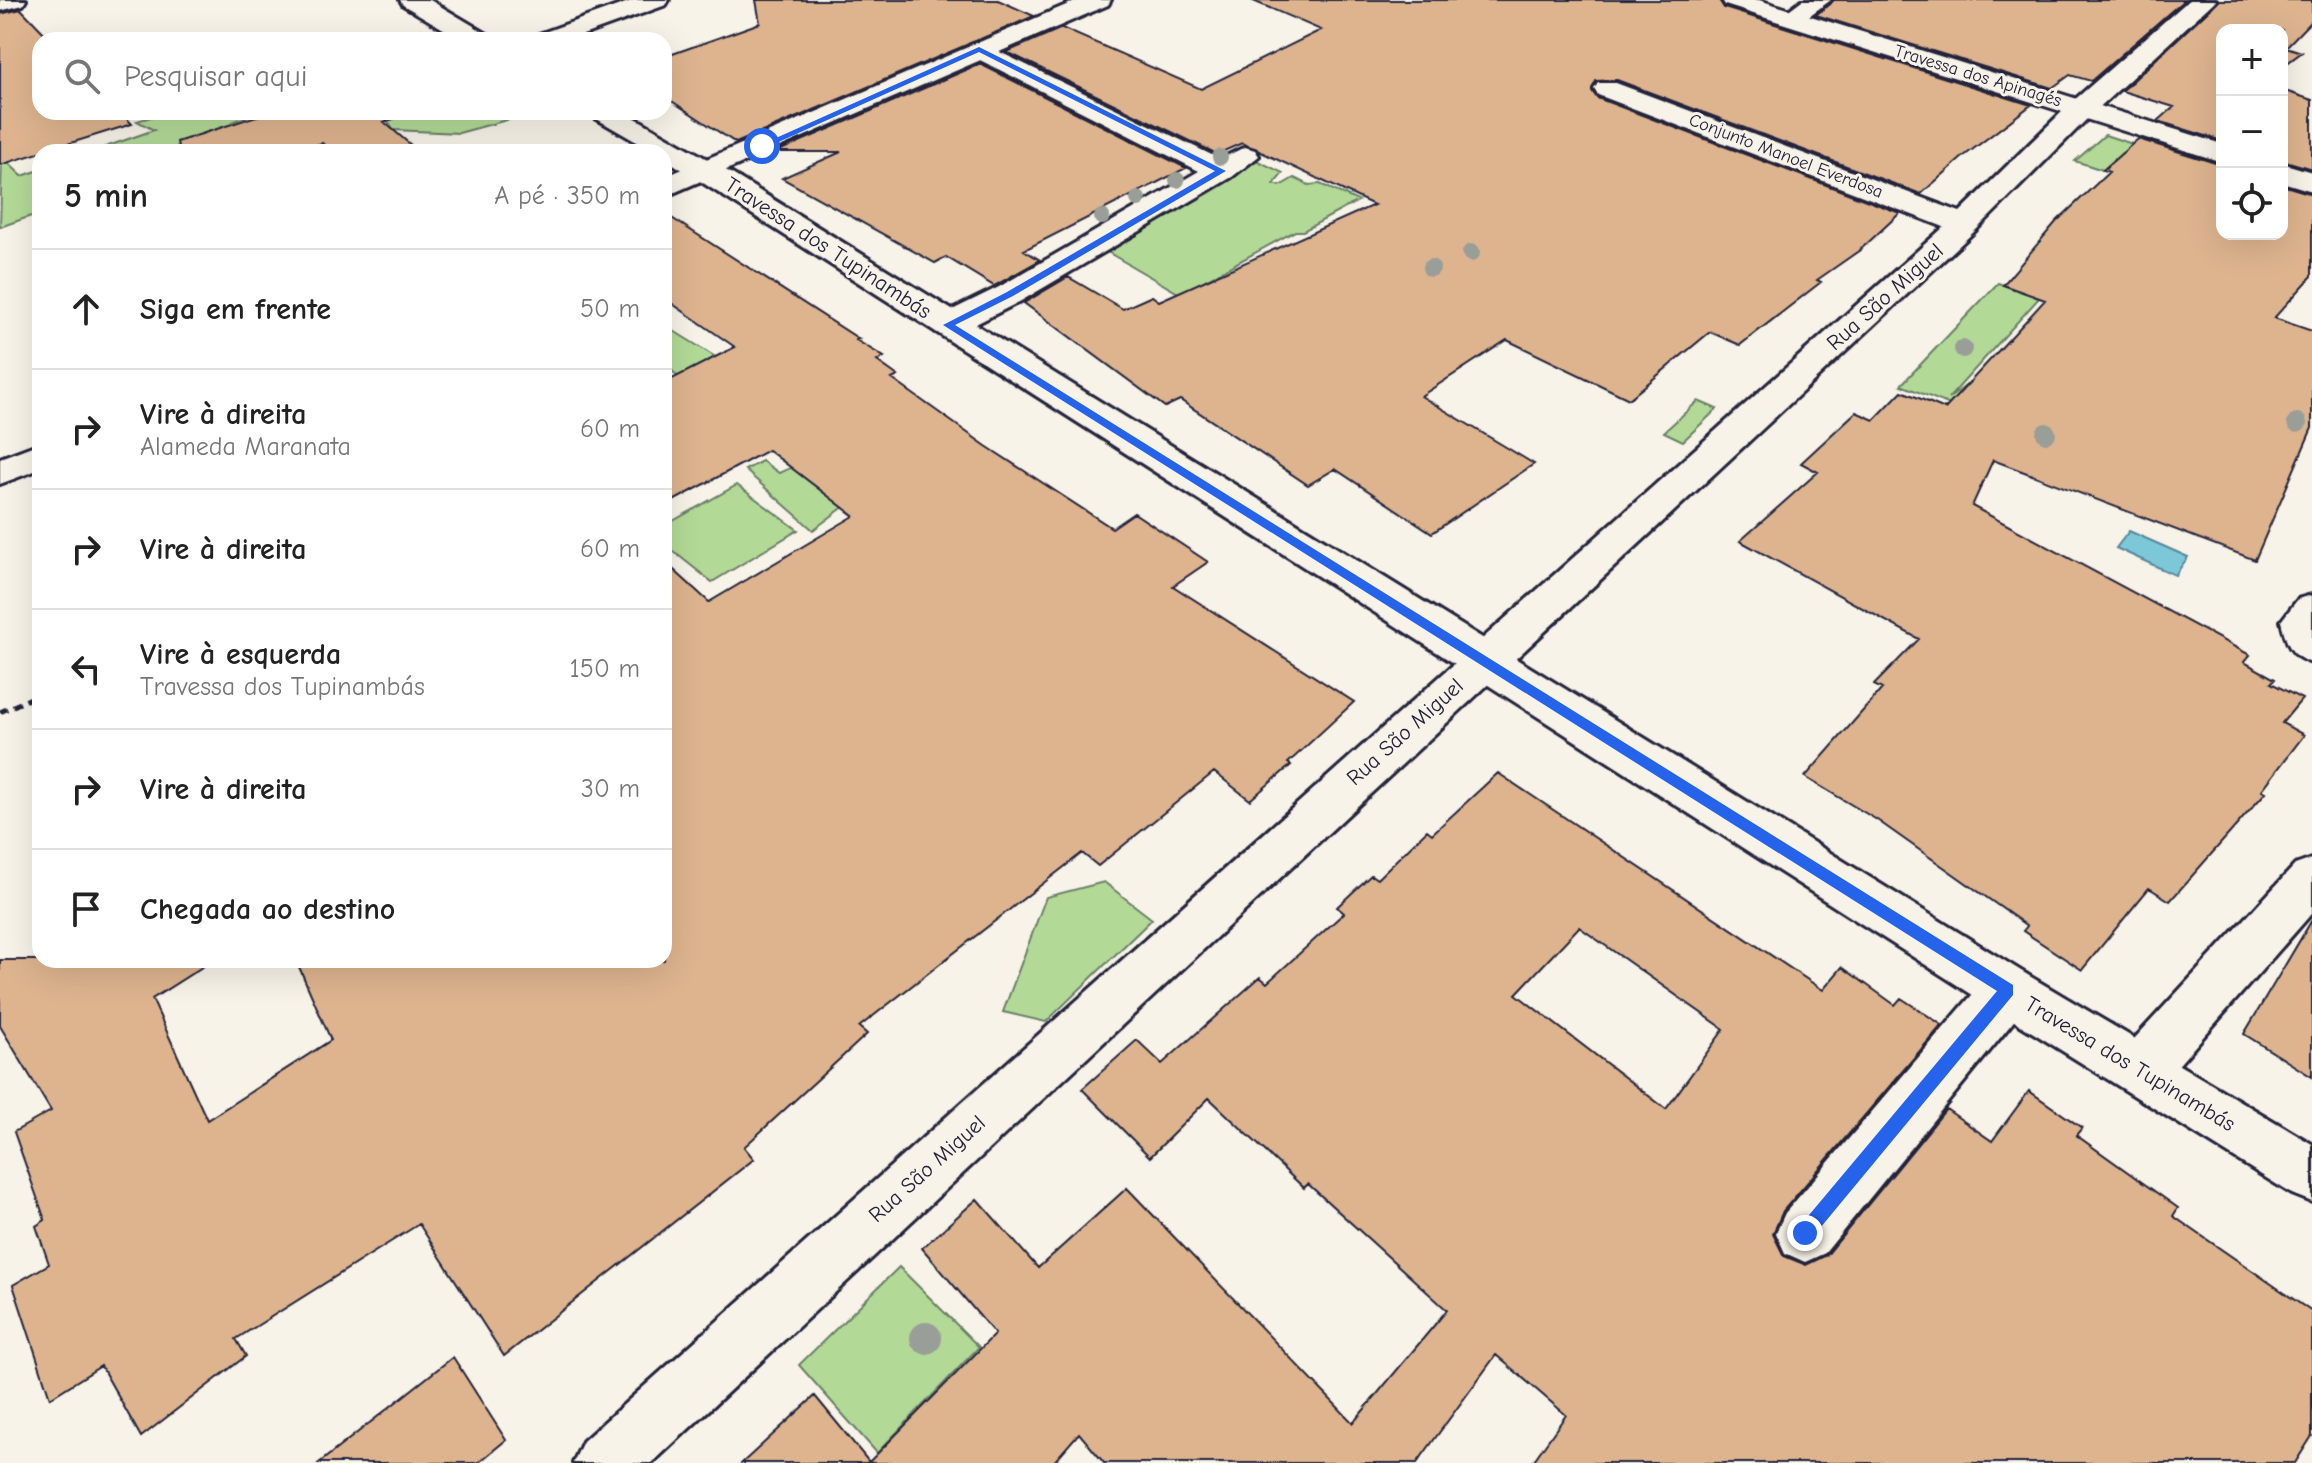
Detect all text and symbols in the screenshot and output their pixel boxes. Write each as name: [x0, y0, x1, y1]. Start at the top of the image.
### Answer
map controls: [2216, 24, 2288, 240]
button: +: [2216, 24, 2288, 96]
search box: [32, 32, 672, 120]
street label: Travessa dos Apinagés: [1892, 41, 2064, 111]
icon: search: [60, 54, 104, 98]
text: Pesquisar aqui: [124, 59, 307, 94]
button: −: [2216, 96, 2288, 168]
street label: Conjunto Manoel Everdosa: [1686, 109, 1886, 203]
route start: [744, 128, 780, 164]
button: locate: [2216, 168, 2288, 240]
street label: Travessa dos Tupinambás: [720, 171, 936, 325]
text: 5 min: [64, 176, 148, 216]
text: A pé · 350 m: [494, 181, 640, 211]
street label: Rua São Miguel: [1821, 238, 1949, 356]
icon: ahead: [64, 287, 108, 331]
text: Siga em frente: [140, 292, 331, 327]
text: 50 m: [580, 294, 640, 324]
text: Vire à direita: [140, 397, 306, 432]
icon: right: [64, 407, 108, 451]
text: 60 m: [580, 414, 640, 444]
text: Alameda Maranata: [140, 432, 351, 462]
icon: right: [64, 527, 108, 571]
text: Vire à direita: [140, 532, 306, 567]
text: 60 m: [580, 534, 640, 564]
text: Vire à esquerda: [140, 637, 341, 672]
icon: left: [64, 647, 108, 691]
text: 150 m: [570, 654, 640, 684]
text: Travessa dos Tupinambás: [140, 672, 425, 702]
street label: Rua São Miguel: [1341, 673, 1469, 791]
icon: right: [64, 767, 108, 811]
text: Vire à direita: [140, 772, 306, 807]
text: 30 m: [581, 774, 640, 804]
icon: arrive: [64, 887, 108, 931]
text: Chegada ao destino: [140, 892, 395, 927]
street label: Travessa dos Tupinambás: [2020, 991, 2240, 1137]
street label: Rua São Miguel: [863, 1110, 991, 1228]
route end: [1787, 1215, 1823, 1251]

